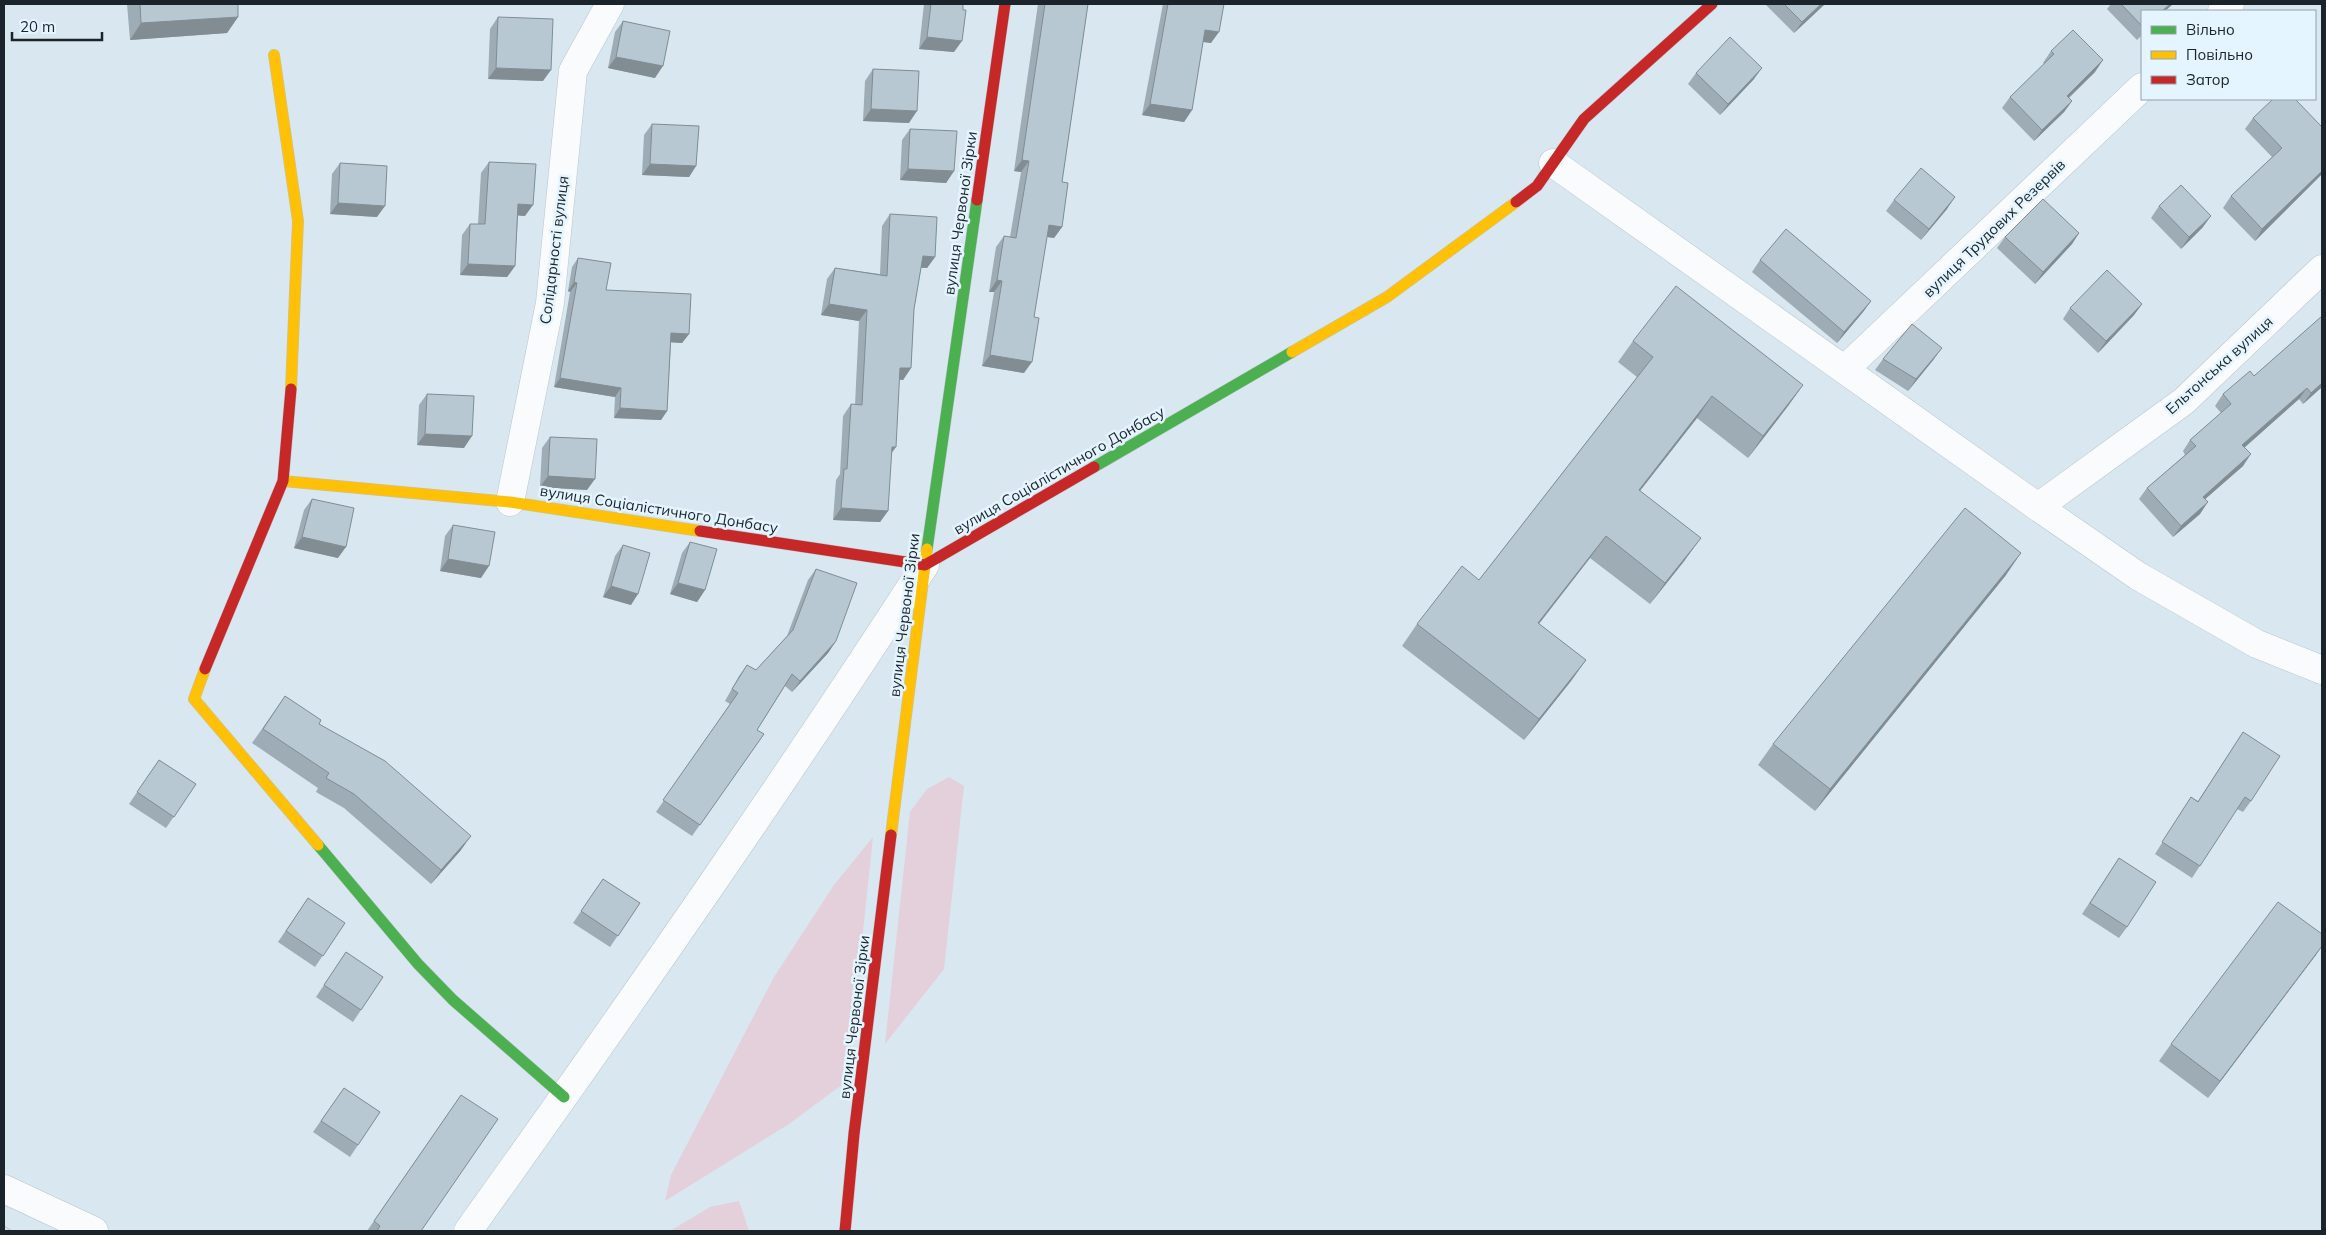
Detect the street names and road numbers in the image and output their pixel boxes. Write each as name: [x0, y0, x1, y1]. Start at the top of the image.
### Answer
street label: вулиця Червоної Зірки: [939, 130, 981, 296]
street label: вулиця Трудових Резервів: [1919, 155, 2069, 301]
street label: Солідарності вулиця: [535, 175, 573, 325]
street label: Ельтонська вулиця: [2161, 312, 2277, 418]
street label: вулиця Соціалістичного Донбасу: [950, 402, 1168, 538]
street label: вулиця Соціалістичного Донбасу: [539, 481, 779, 537]
street label: вулиця Червоної Зірки: [885, 532, 923, 698]
street label: вулиця Червоної Зірки: [835, 934, 873, 1100]

